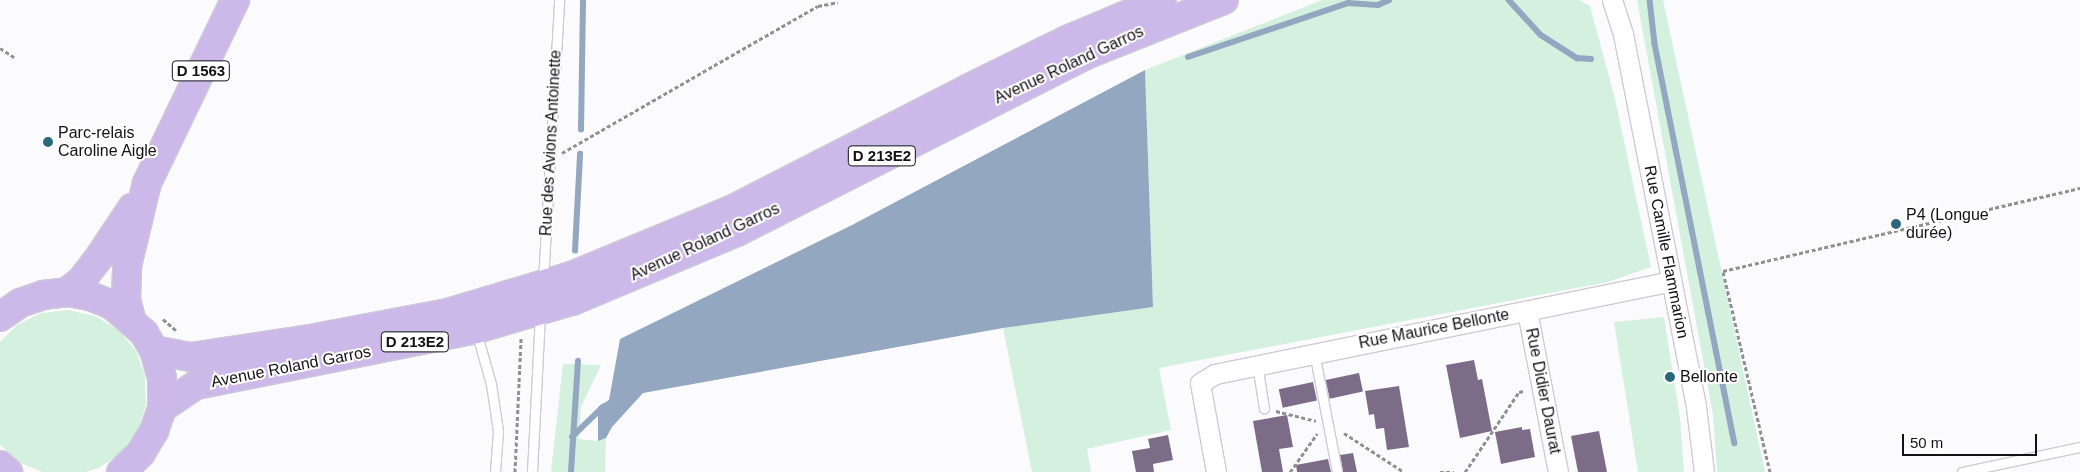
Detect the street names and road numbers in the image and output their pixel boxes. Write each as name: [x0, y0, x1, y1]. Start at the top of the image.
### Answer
street label: Avenue Roland Garros: [991, 22, 1147, 108]
street label: Rue des Avions Antoinette: [536, 48, 566, 238]
road number: D 1563: [171, 58, 231, 84]
road number: D 213E2: [847, 144, 917, 168]
street label: Rue Camille Flammarion: [1640, 164, 1692, 340]
street label: Avenue Roland Garros: [627, 199, 783, 285]
street label: Rue Maurice Bellonte: [1357, 305, 1511, 353]
street label: Rue Didier Daurat: [1521, 326, 1565, 456]
road number: D 213E2: [380, 330, 450, 354]
street label: Avenue Roland Garros: [209, 342, 373, 392]

